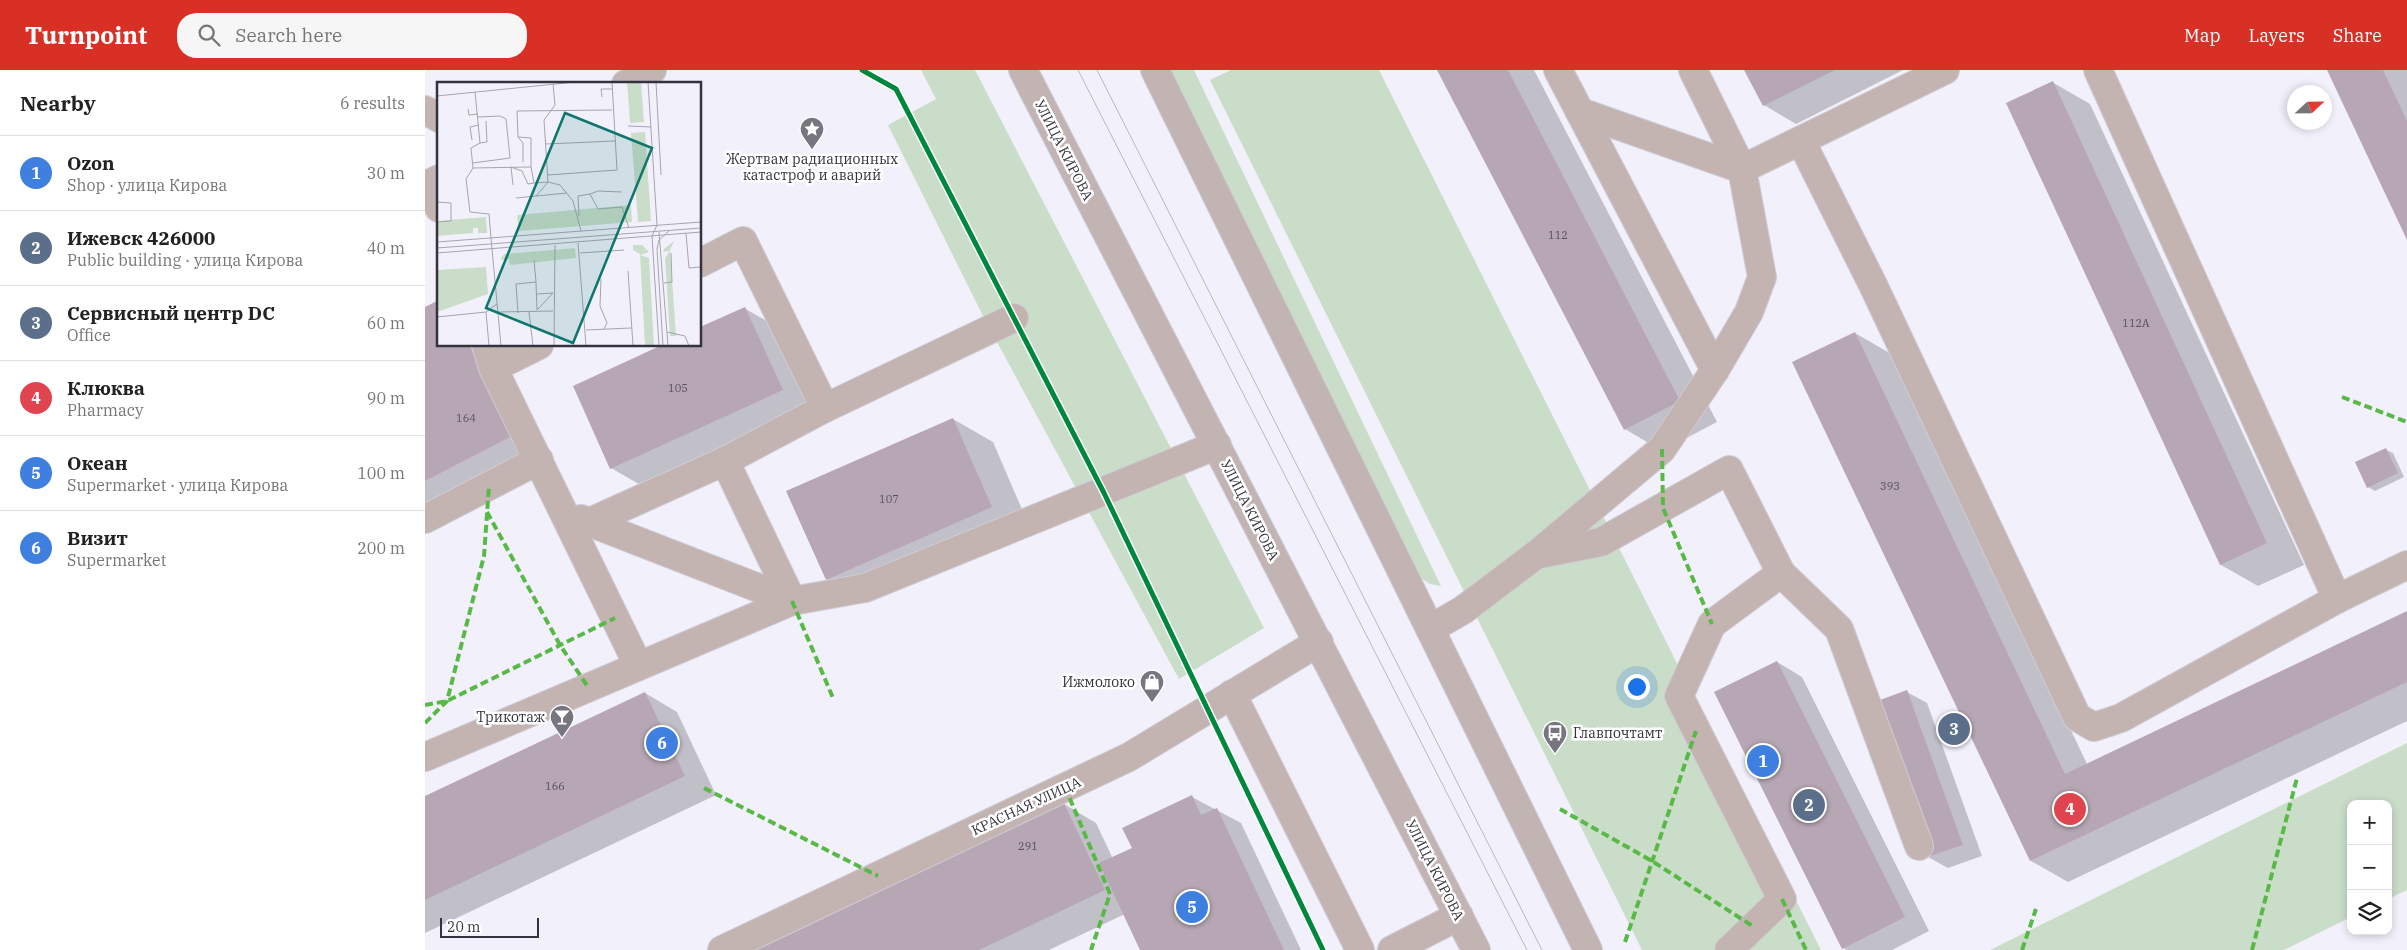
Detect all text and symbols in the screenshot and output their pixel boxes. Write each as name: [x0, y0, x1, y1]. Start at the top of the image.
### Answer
search box: [177, 13, 527, 58]
text: Turnpoint: [25, 19, 147, 51]
icon: search: [195, 21, 223, 49]
text: Search here: [235, 23, 342, 47]
text: Map: [2184, 24, 2221, 47]
text: Layers: [2249, 24, 2305, 47]
text: Share: [2333, 24, 2382, 47]
inset map: [437, 82, 701, 346]
north arrow: [2287, 85, 2332, 130]
text: Nearby: [20, 89, 96, 117]
text: 6 results: [340, 93, 405, 113]
street label: УЛИЦА КИРОВА: [1031, 97, 1097, 204]
place icon: Жертвам радиационных катастроф и аварий: [799, 116, 825, 150]
place label: Жертвам радиационных катастроф и аварий: [726, 150, 898, 184]
text: Ozon: [67, 151, 115, 175]
text: 1: [31, 163, 41, 183]
text: 30 m: [367, 163, 405, 183]
text: Shop · улица Кирова: [67, 175, 227, 195]
text: Ижевск 426000: [67, 226, 216, 250]
house number: 112: [1548, 228, 1568, 242]
text: 2: [31, 238, 41, 258]
text: 40 m: [367, 238, 405, 258]
text: Public building · улица Кирова: [67, 250, 303, 270]
text: Сервисный центр DC: [67, 301, 275, 325]
text: 3: [31, 313, 41, 333]
text: 60 m: [367, 313, 405, 333]
house number: 112А: [2122, 316, 2150, 330]
text: Office: [67, 325, 111, 345]
text: Клюква: [67, 376, 145, 400]
house number: 105: [668, 381, 688, 395]
text: 4: [31, 388, 41, 408]
text: 90 m: [367, 388, 405, 408]
text: Pharmacy: [67, 400, 144, 420]
house number: 164: [456, 411, 476, 425]
text: Океан: [67, 451, 128, 475]
street label: УЛИЦА КИРОВА: [1217, 457, 1283, 564]
text: 5: [31, 463, 41, 483]
text: 100 m: [357, 463, 405, 483]
text: Supermarket · улица Кирова: [67, 475, 288, 495]
house number: 393: [1880, 479, 1900, 493]
house number: 107: [879, 492, 899, 506]
text: Визит: [67, 526, 128, 550]
text: 6: [31, 538, 41, 558]
text: 200 m: [357, 538, 405, 558]
text: Supermarket: [67, 550, 166, 570]
shop icon: Ижмолоко: [1139, 669, 1165, 703]
place label: Ижмолоко: [1062, 673, 1135, 691]
your location: [1624, 674, 1650, 700]
bar icon: Трикотаж: [549, 704, 575, 738]
place label: Трикотаж: [476, 708, 545, 726]
pin: 3: [1938, 710, 1970, 748]
bus stop icon: Главпочтамт: [1542, 720, 1568, 754]
pin: 6: [646, 724, 678, 762]
place label: Главпочтамт: [1573, 724, 1662, 742]
pin: 1: [1747, 742, 1779, 780]
street label: КРАСНАЯ УЛИЦА: [968, 773, 1084, 839]
house number: 166: [545, 779, 565, 793]
pin: 2: [1793, 786, 1825, 824]
pin: 4: [2054, 790, 2086, 828]
map controls: [2347, 800, 2392, 935]
button: +: [2347, 800, 2392, 845]
street label: УЛИЦА КИРОВА: [1402, 817, 1468, 924]
house number: 291: [1018, 839, 1038, 853]
button: −: [2347, 845, 2392, 890]
pin: 5: [1176, 888, 1208, 926]
button: layers: [2347, 890, 2392, 935]
scale bar: [440, 915, 539, 938]
text: 20 m: [447, 918, 480, 936]

